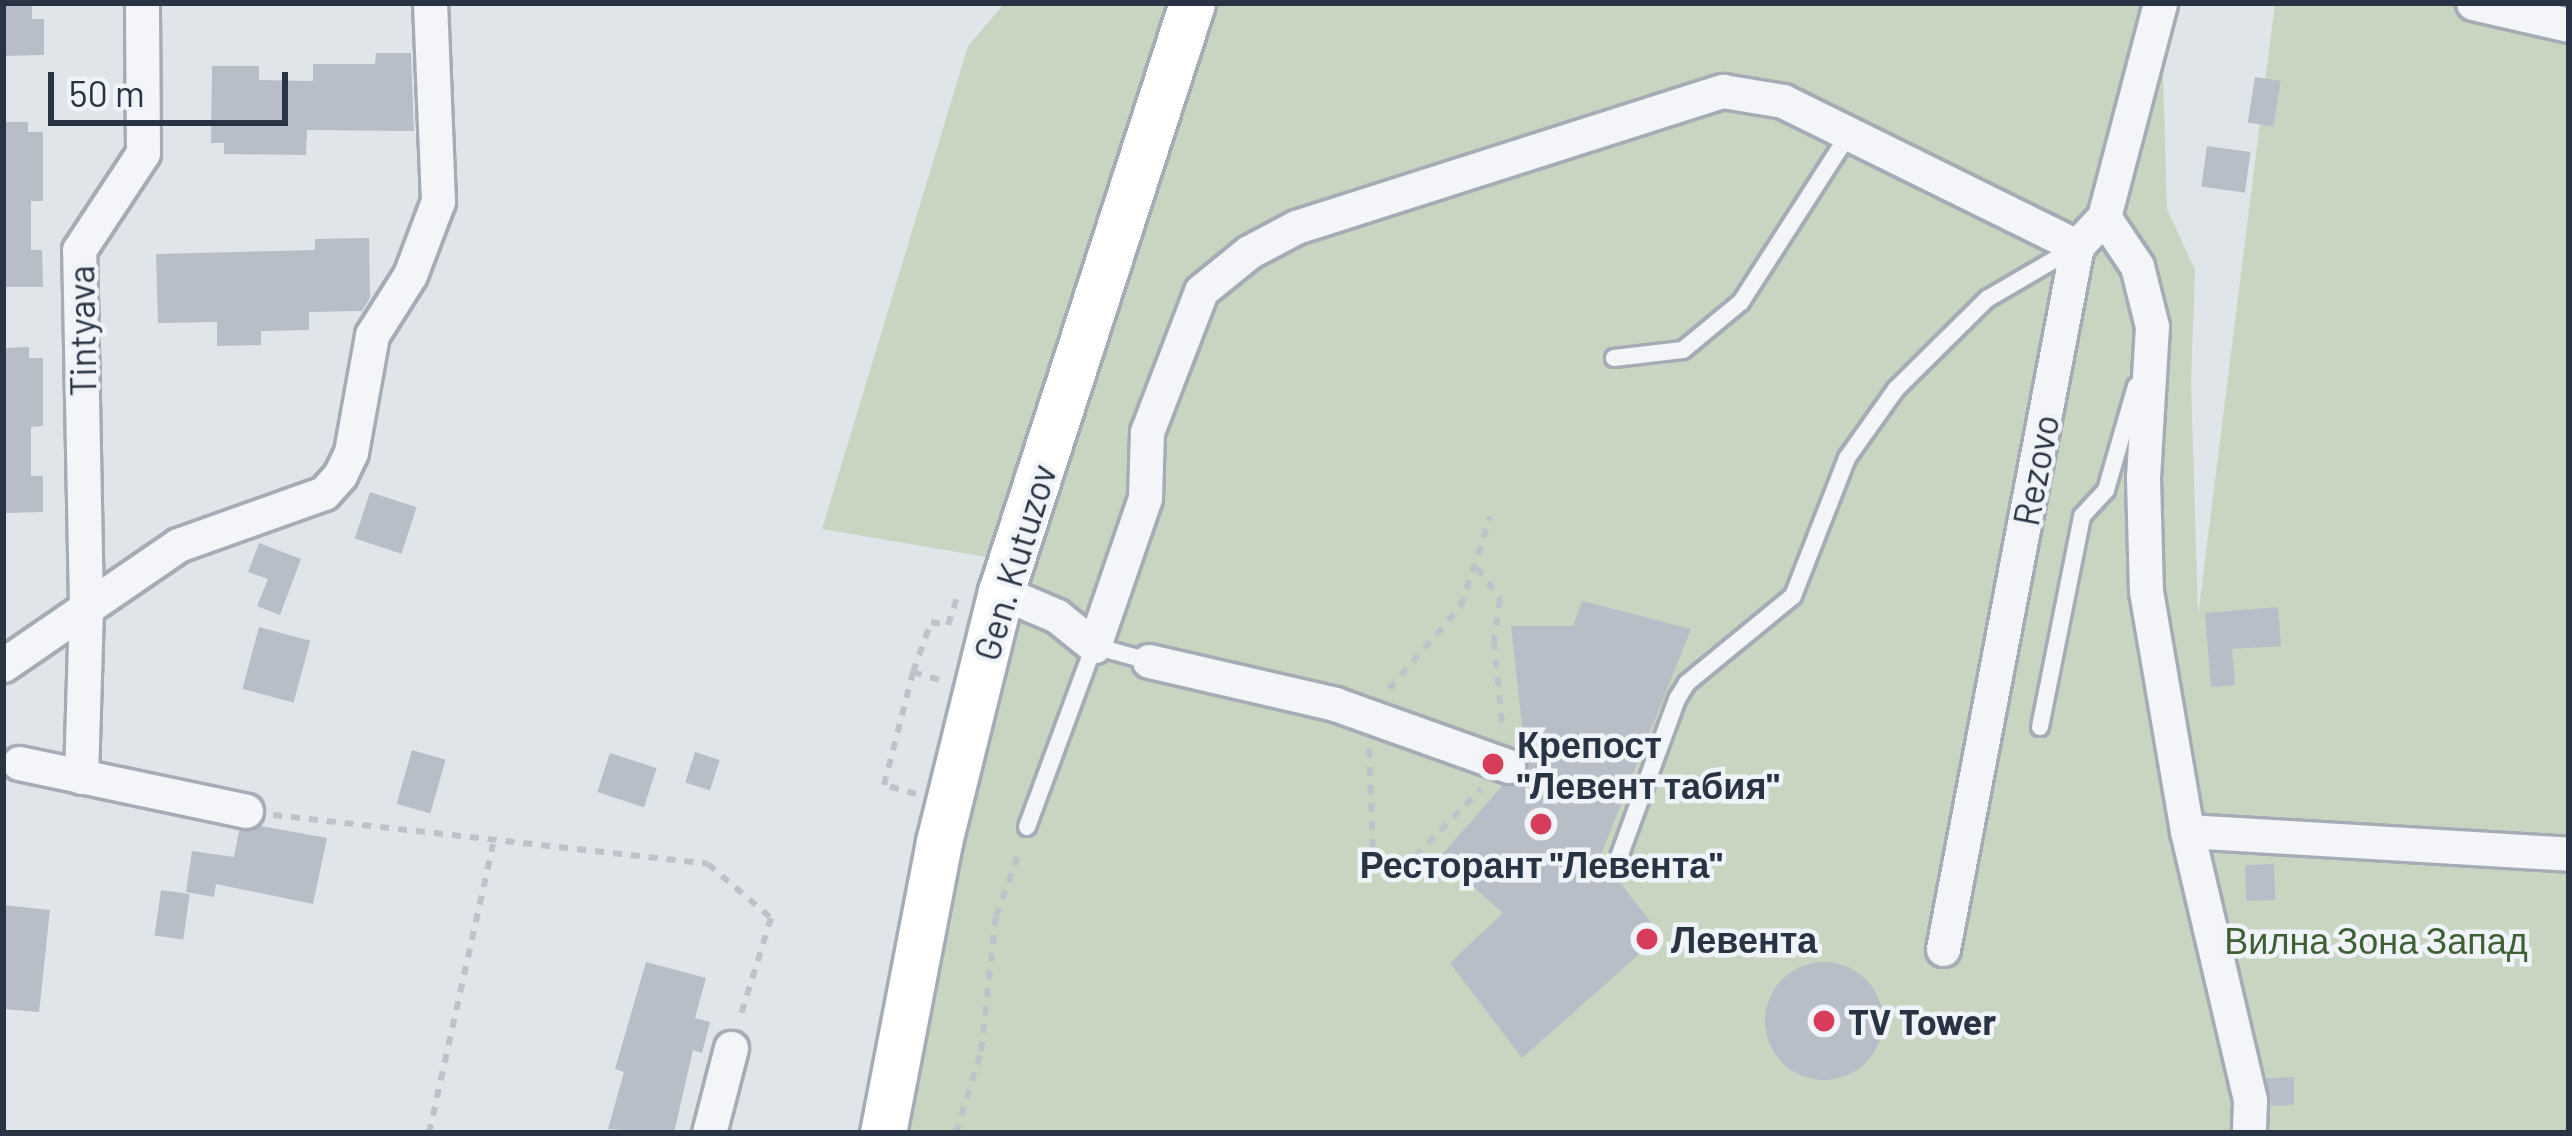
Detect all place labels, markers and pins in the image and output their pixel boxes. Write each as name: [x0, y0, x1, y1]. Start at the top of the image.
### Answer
place label: Крепост "Левент табия": [1517, 721, 1779, 806]
marker: Крепост "Левент табия": [1480, 751, 1506, 777]
marker: Ресторант "Левента": [1528, 811, 1554, 837]
place label: Ресторант "Левента": [1360, 842, 1722, 886]
place label: Левента: [1671, 917, 1817, 961]
marker: Левента: [1634, 926, 1660, 952]
place label: TV Tower: [1848, 999, 1996, 1043]
marker: TV Tower: [1811, 1008, 1837, 1034]

